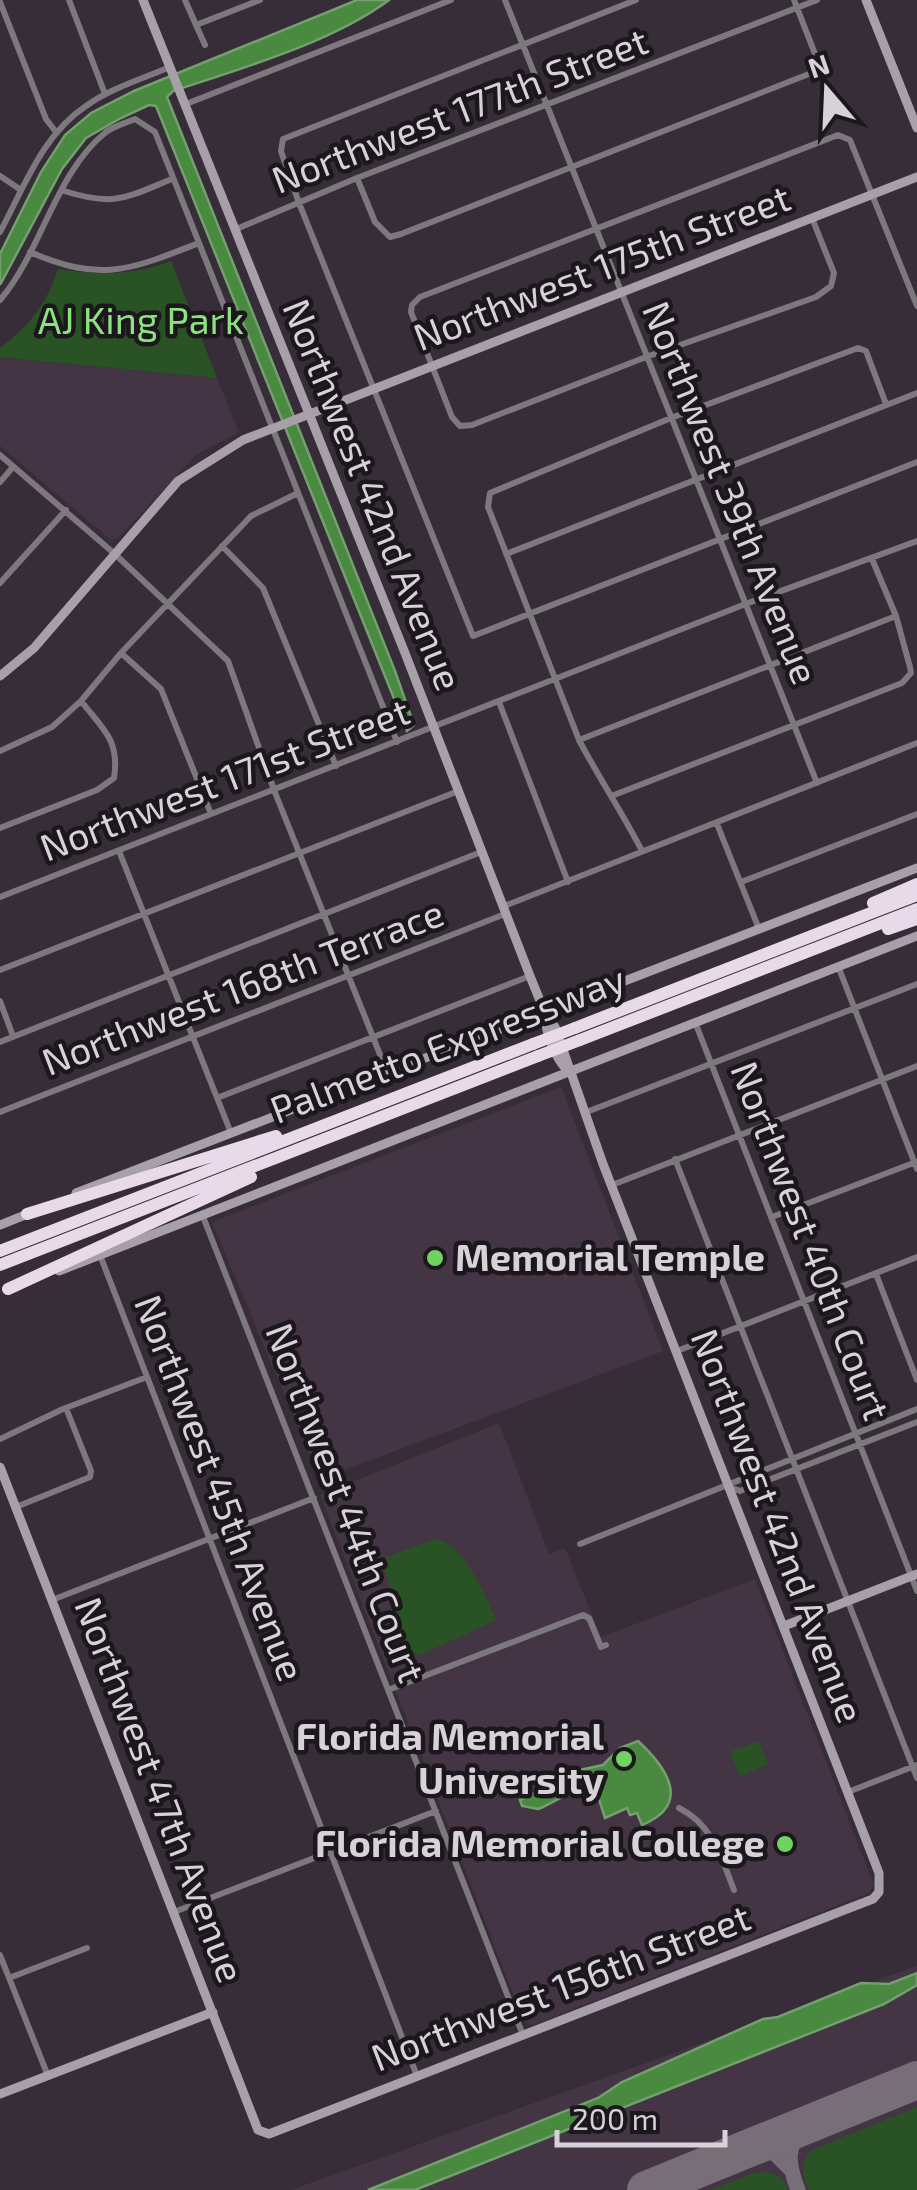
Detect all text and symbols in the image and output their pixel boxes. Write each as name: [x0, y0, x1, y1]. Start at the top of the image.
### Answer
street label: Northwest 177th Street: [265, 16, 654, 202]
north arrow: [777, 40, 877, 140]
text: N: [803, 46, 834, 85]
street label: Northwest 175th Street: [407, 173, 796, 359]
street label: Northwest 42nd Avenue: [274, 292, 473, 696]
street label: Northwest 39th Avenue: [634, 294, 830, 690]
park label: AJ King Park: [38, 296, 244, 342]
street label: Northwest 171st Street: [33, 686, 415, 870]
street label: Northwest 168th Terrace: [35, 888, 450, 1084]
street label: Palmetto Expressway: [263, 954, 631, 1132]
street label: Northwest 40th Court: [722, 1055, 901, 1426]
place label: Memorial Temple: [455, 1233, 765, 1279]
marker: Memorial Temple: [424, 1247, 446, 1269]
street label: Northwest 45th Avenue: [126, 1288, 316, 1687]
street label: Northwest 44th Court: [257, 1316, 437, 1688]
street label: Northwest 42nd Avenue: [683, 1322, 875, 1728]
street label: Northwest 47th Avenue: [66, 1590, 256, 1988]
place label: Florida Memorial University: [296, 1712, 605, 1802]
marker: Florida Memorial University: [613, 1748, 635, 1770]
place label: Florida Memorial College: [315, 1819, 765, 1865]
marker: Florida Memorial College: [774, 1833, 796, 1855]
street label: Northwest 156th Street: [364, 1893, 756, 2080]
scale bar: [557, 2085, 724, 2147]
text: 200 m: [572, 2100, 658, 2136]

